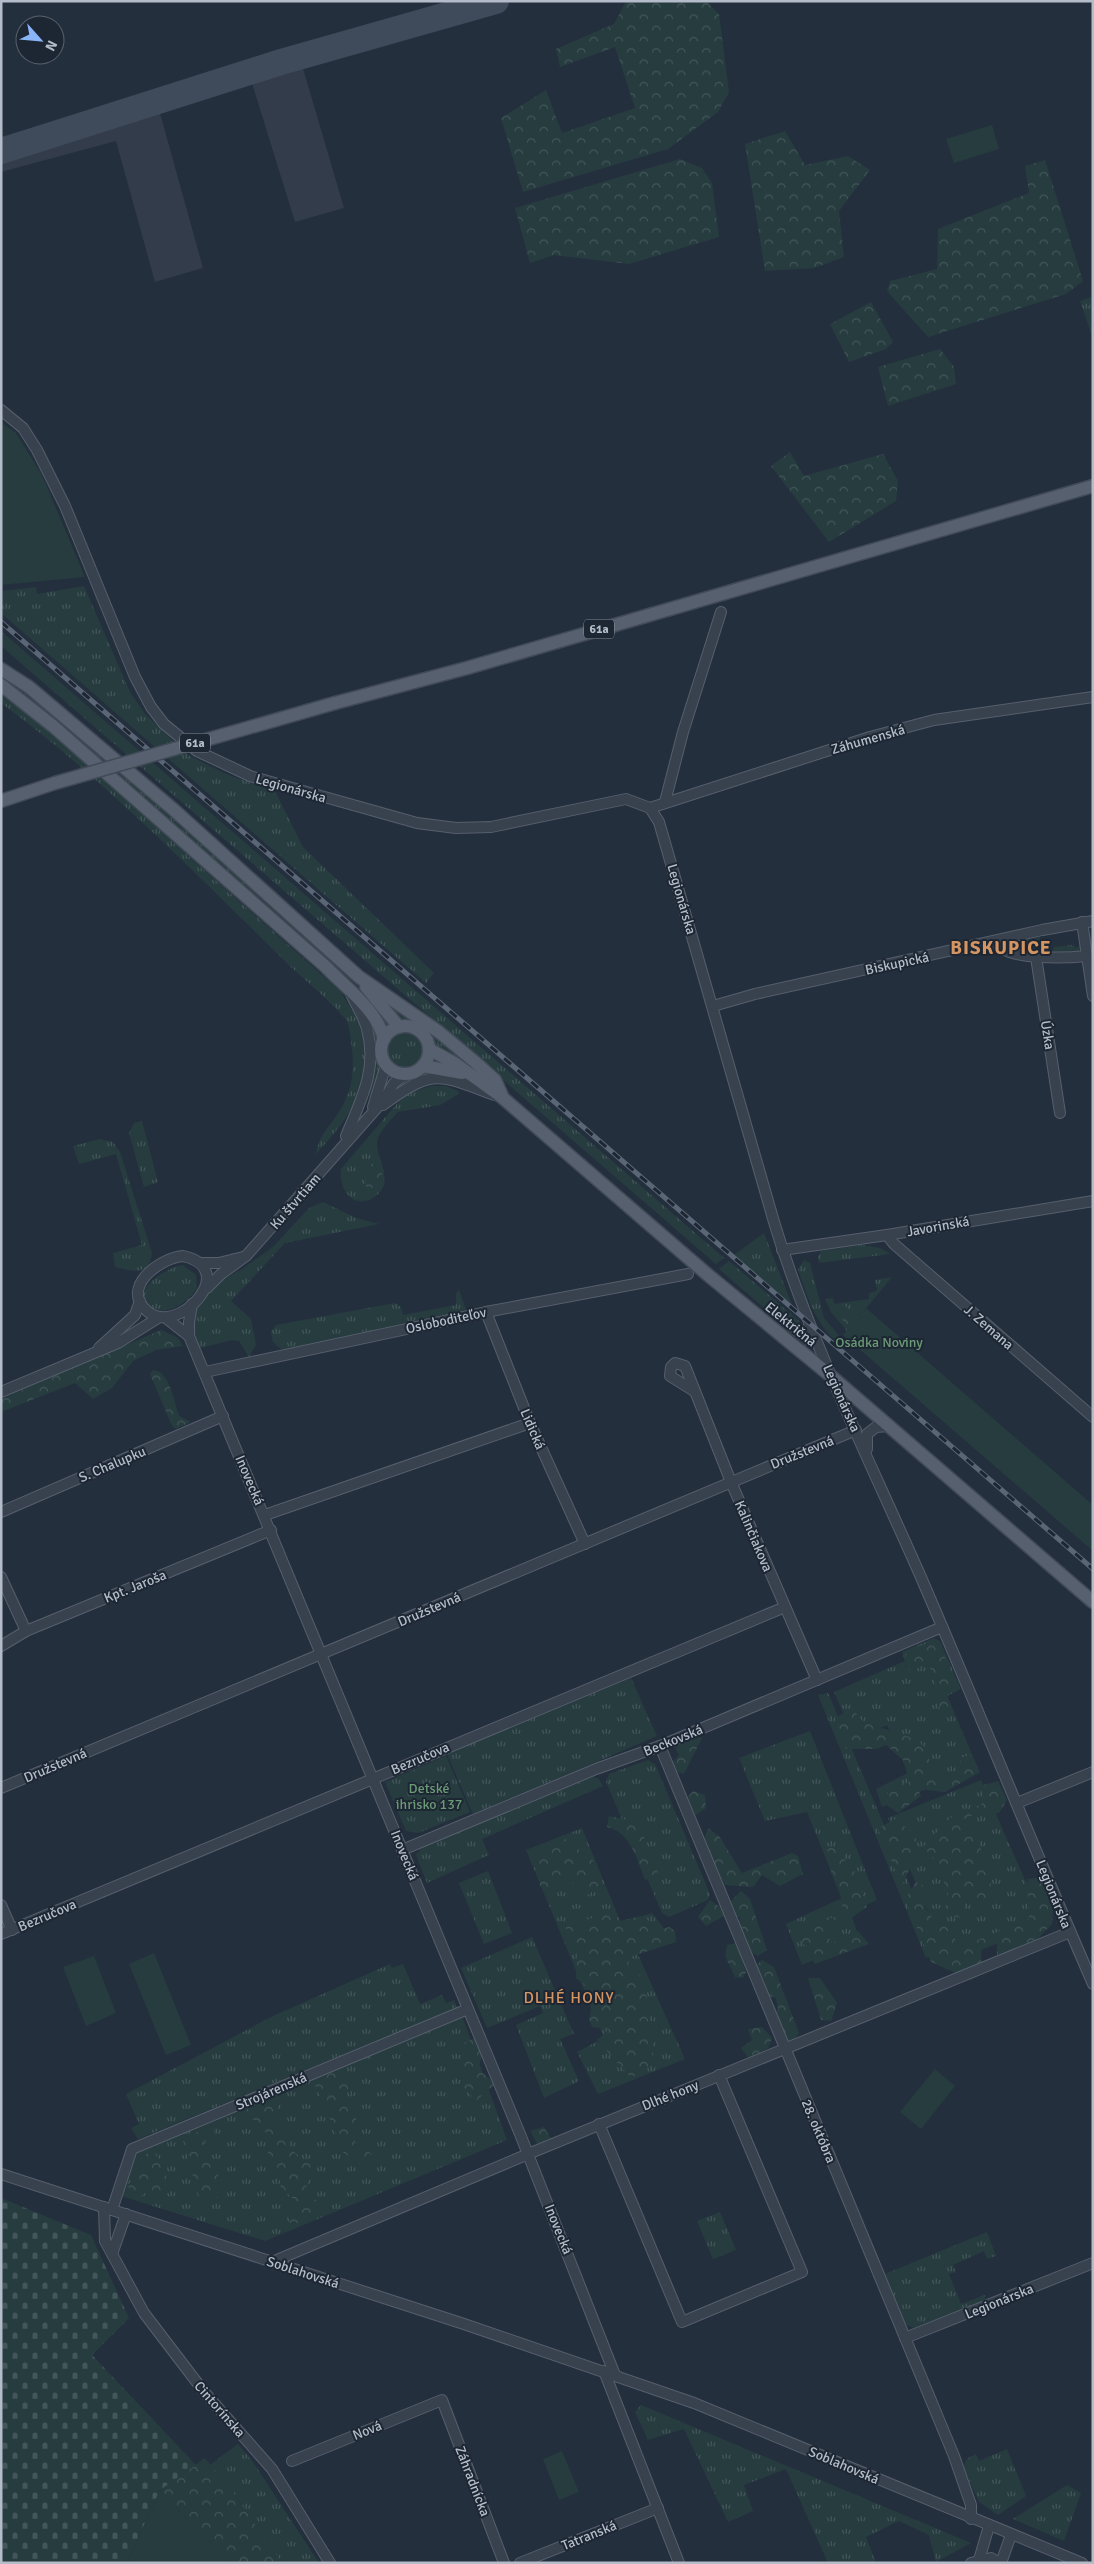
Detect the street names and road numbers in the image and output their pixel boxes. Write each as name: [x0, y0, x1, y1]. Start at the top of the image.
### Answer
road number: 61a: [584, 620, 614, 638]
street label: Záhumenská: [829, 721, 907, 758]
road number: 61a: [180, 734, 210, 752]
street label: Legionárska: [254, 770, 328, 807]
street label: Legionárska: [663, 862, 700, 936]
street label: Biskupická: [864, 948, 931, 979]
street label: Úzka: [1037, 1019, 1058, 1051]
street label: Ku štvrtiam: [266, 1170, 324, 1233]
street label: Javorinská: [905, 1213, 971, 1240]
street label: Električná: [761, 1298, 820, 1350]
street label: J. Zemana: [960, 1301, 1017, 1354]
street label: Osloboditeľov: [404, 1304, 488, 1337]
street label: Legionárska: [819, 1362, 864, 1435]
street label: Lidická: [516, 1406, 549, 1452]
street label: Družstevná: [768, 1432, 836, 1473]
street label: S. Chalupku: [76, 1443, 148, 1486]
street label: Inovecká: [231, 1453, 268, 1508]
street label: Kalinčiakova: [731, 1498, 776, 1574]
street label: Kpt. Jaroša: [101, 1566, 169, 1607]
street label: Družstevná: [395, 1589, 463, 1630]
street label: Beckovská: [641, 1721, 705, 1760]
street label: Bezručova: [389, 1739, 452, 1778]
street label: Družstevná: [21, 1745, 89, 1786]
street label: Inovecká: [387, 1828, 422, 1883]
street label: Legionárska: [1032, 1857, 1075, 1931]
street label: Bezručova: [16, 1896, 79, 1935]
street label: Strojárenská: [233, 2069, 309, 2114]
street label: Dlhé hony: [639, 2076, 701, 2115]
street label: 28. októbra: [797, 2097, 840, 2166]
street label: Inovecká: [541, 2202, 576, 2257]
street label: Soblahovská: [265, 2253, 341, 2292]
street label: Legionárska: [962, 2280, 1036, 2323]
street label: Cintorínska: [191, 2378, 249, 2441]
street label: Nová: [350, 2417, 384, 2444]
street label: Soblahovská: [806, 2443, 882, 2488]
street label: Záhradnícka: [451, 2444, 494, 2519]
street label: Tatranská: [559, 2517, 619, 2554]

